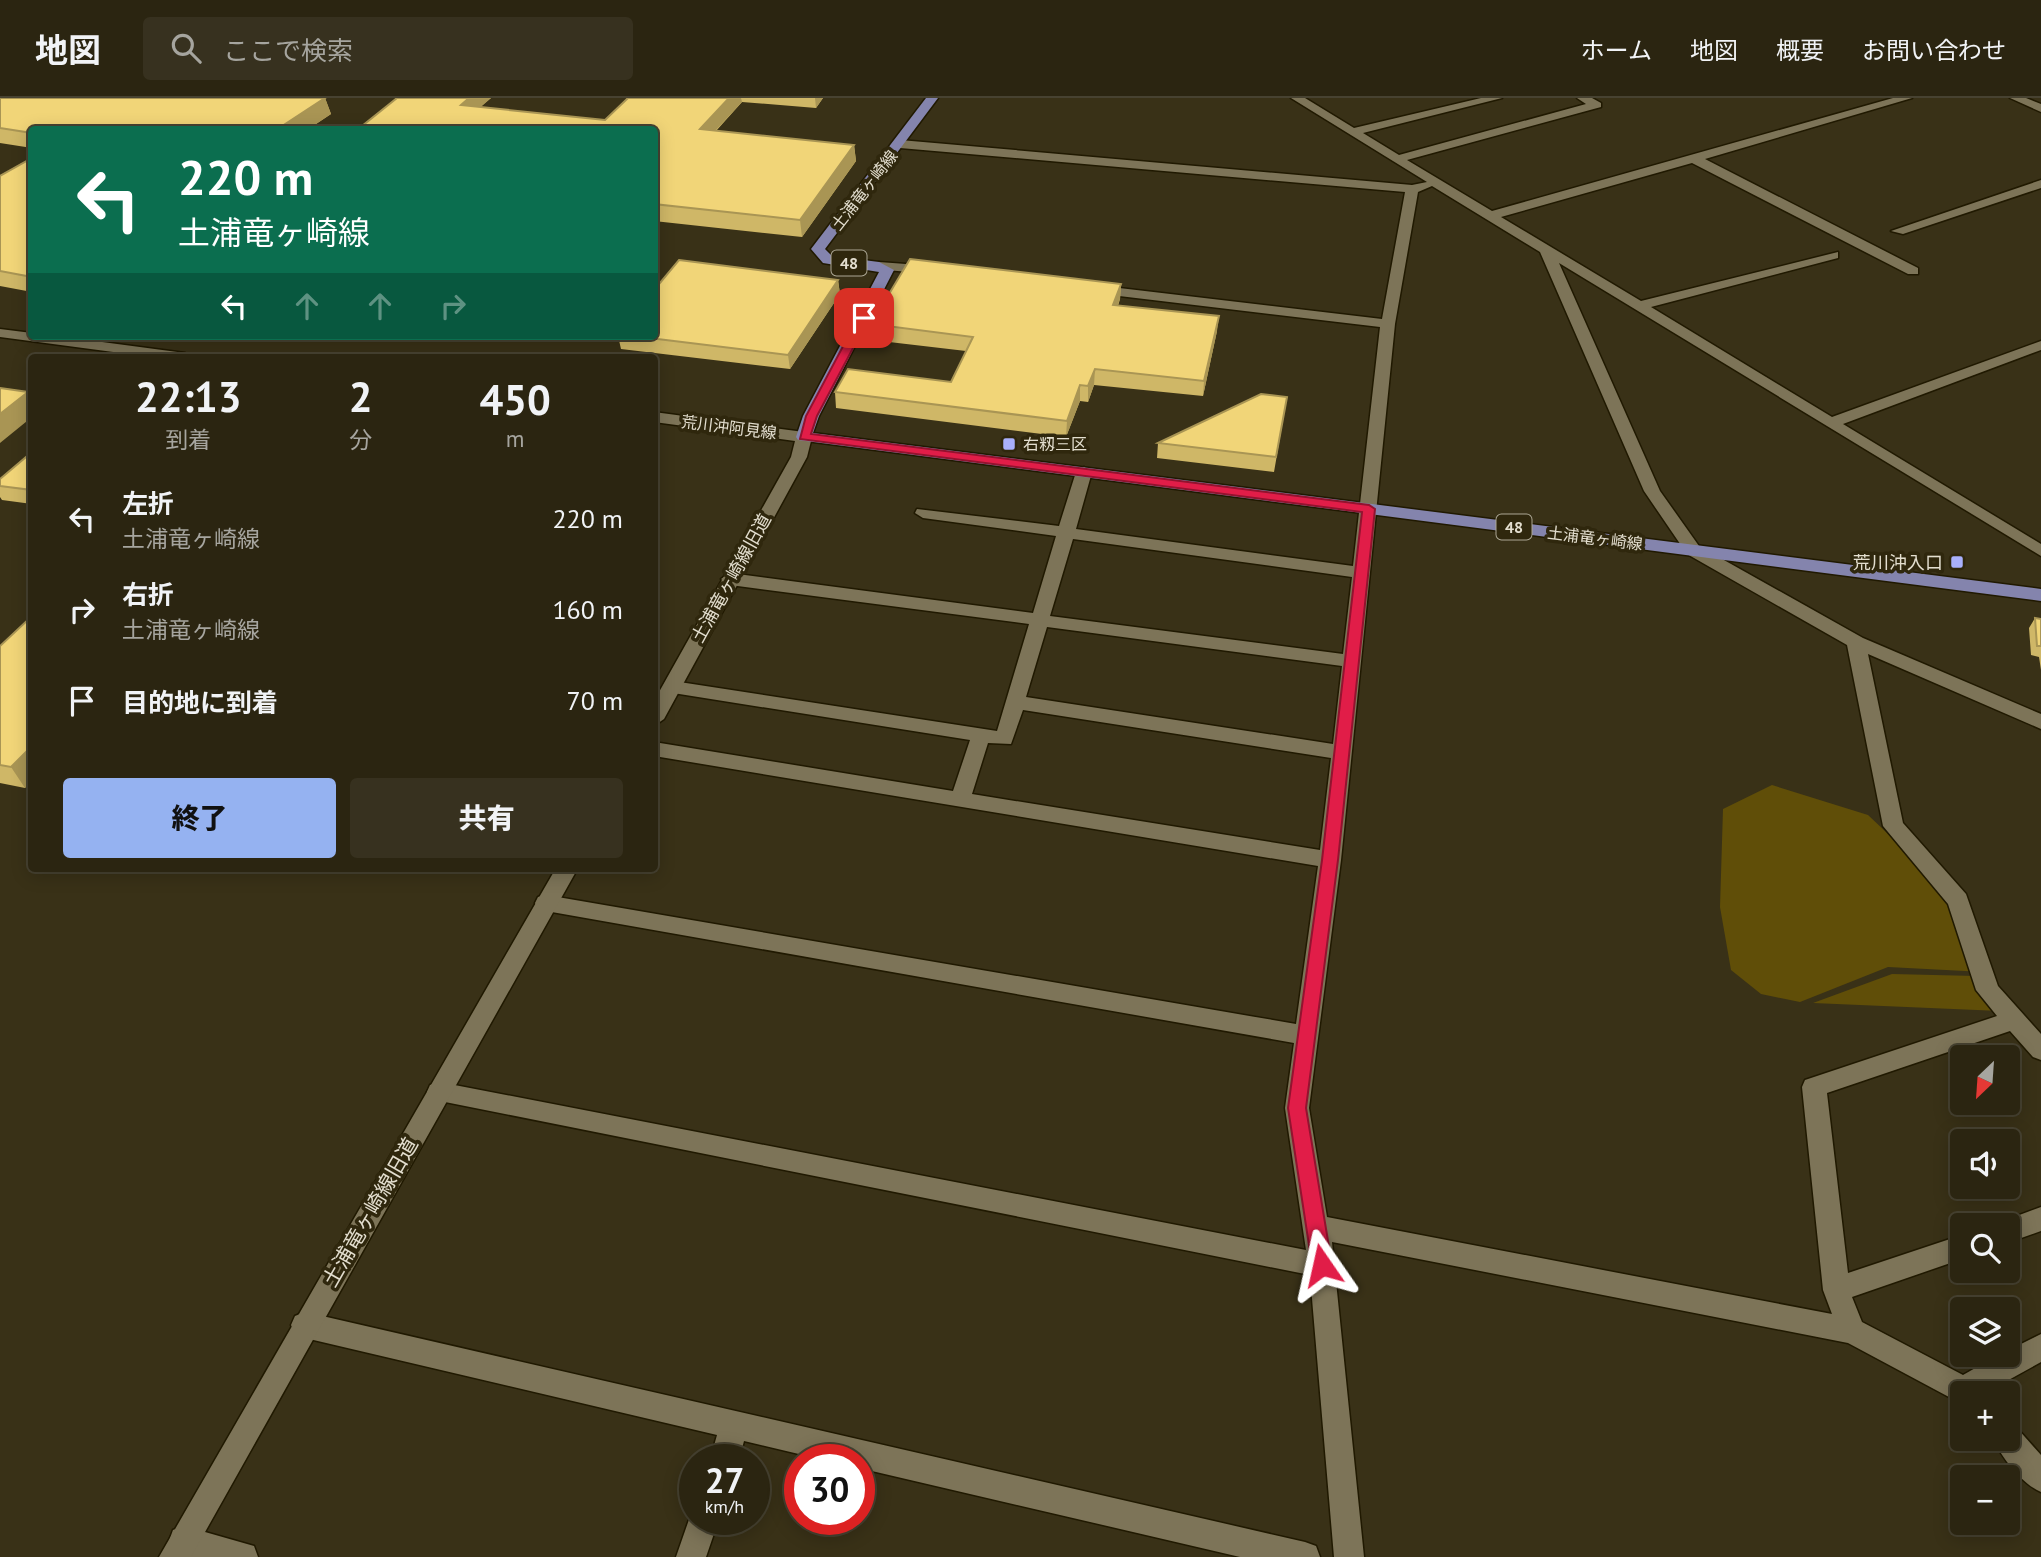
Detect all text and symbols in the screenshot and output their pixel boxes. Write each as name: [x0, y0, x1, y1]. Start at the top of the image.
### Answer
search box: [143, 17, 633, 80]
text: 地図: [35, 28, 101, 71]
icon: search: [167, 29, 205, 67]
text: ここで検索: [223, 34, 353, 67]
text: ホーム: [1581, 35, 1652, 66]
text: 地図: [1690, 35, 1738, 66]
text: 概要: [1776, 35, 1824, 66]
text: お問い合わせ: [1862, 35, 2006, 66]
text: 220 m: [178, 145, 313, 209]
street label: 土浦竜ヶ崎線: [827, 146, 901, 234]
icon: left: [63, 154, 154, 245]
text: 土浦竜ヶ崎線: [178, 211, 370, 253]
road number: 48: [832, 251, 866, 276]
icon: left: [215, 287, 253, 325]
icon: ahead: [288, 287, 326, 325]
icon: ahead: [361, 287, 399, 325]
icon: right: [434, 287, 472, 325]
pin: [834, 288, 894, 348]
icon: arrive: [845, 299, 883, 337]
text: 22:13: [135, 369, 242, 424]
text: 2: [349, 369, 372, 424]
text: 450: [479, 372, 551, 427]
street label: 荒川沖阿見線: [680, 411, 778, 443]
text: m: [506, 424, 525, 453]
text: 到着: [165, 425, 211, 454]
text: 分: [349, 425, 372, 454]
place label: 右籾三区: [1023, 434, 1087, 454]
marker: 右籾三区: [1001, 436, 1017, 452]
text: 左折: [122, 487, 174, 520]
icon: left: [63, 500, 101, 538]
text: 220 m: [552, 502, 623, 535]
street label: 土浦竜ヶ崎線旧道: [686, 509, 776, 647]
road number: 48: [1496, 514, 1532, 540]
street label: 土浦竜ヶ崎線: [1546, 522, 1644, 554]
text: 土浦竜ヶ崎線: [122, 524, 260, 553]
place label: 荒川沖入口: [1853, 551, 1943, 574]
marker: 荒川沖入口: [1949, 554, 1965, 570]
text: 右折: [122, 578, 174, 611]
icon: right: [63, 591, 101, 629]
text: 160 m: [552, 593, 623, 626]
text: 土浦竜ヶ崎線: [122, 615, 260, 644]
icon: arrive: [63, 682, 101, 720]
text: 70 m: [567, 684, 623, 717]
text: 目的地に到着: [122, 686, 278, 719]
button: 終了: [63, 778, 336, 858]
button: 共有: [350, 778, 623, 858]
north arrow: [1950, 1045, 2020, 1115]
map controls: [1950, 1045, 2020, 1535]
button: sound: [1950, 1129, 2020, 1199]
street label: 土浦竜ヶ崎線旧道: [316, 1133, 424, 1291]
button: search: [1950, 1213, 2020, 1283]
position arrow: [1285, 1228, 1359, 1302]
button: layers: [1950, 1297, 2020, 1367]
button: +: [1950, 1381, 2020, 1451]
speed limit sign: 30: [784, 1444, 875, 1535]
text: 27: [705, 1457, 744, 1503]
button: −: [1950, 1465, 2020, 1535]
text: km/h: [705, 1495, 744, 1518]

